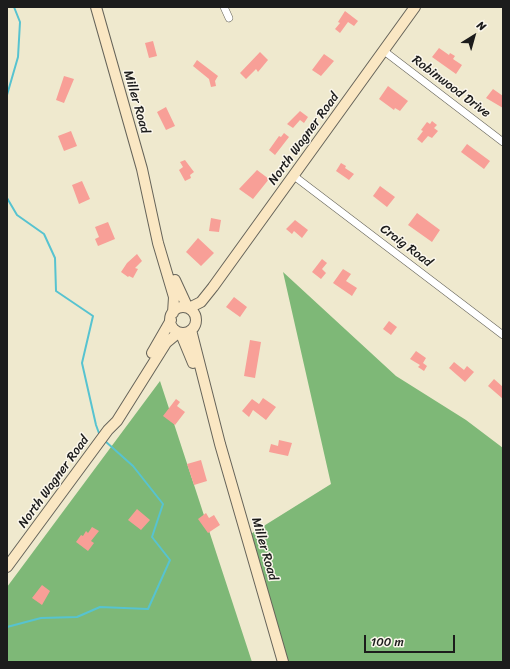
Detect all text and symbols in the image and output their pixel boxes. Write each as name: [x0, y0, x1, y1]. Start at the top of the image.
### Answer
north arrow: [454, 16, 494, 56]
text: N: [473, 16, 490, 36]
street label: Robinwood Drive: [409, 53, 493, 121]
street label: Miller Road: [120, 69, 152, 135]
street label: North Wagner Road: [265, 90, 343, 188]
street label: Craig Road: [377, 221, 435, 271]
street label: North Wagner Road: [15, 433, 93, 531]
street label: Miller Road: [248, 516, 280, 582]
scale bar: [366, 627, 457, 653]
text: 100 m: [371, 631, 404, 653]

